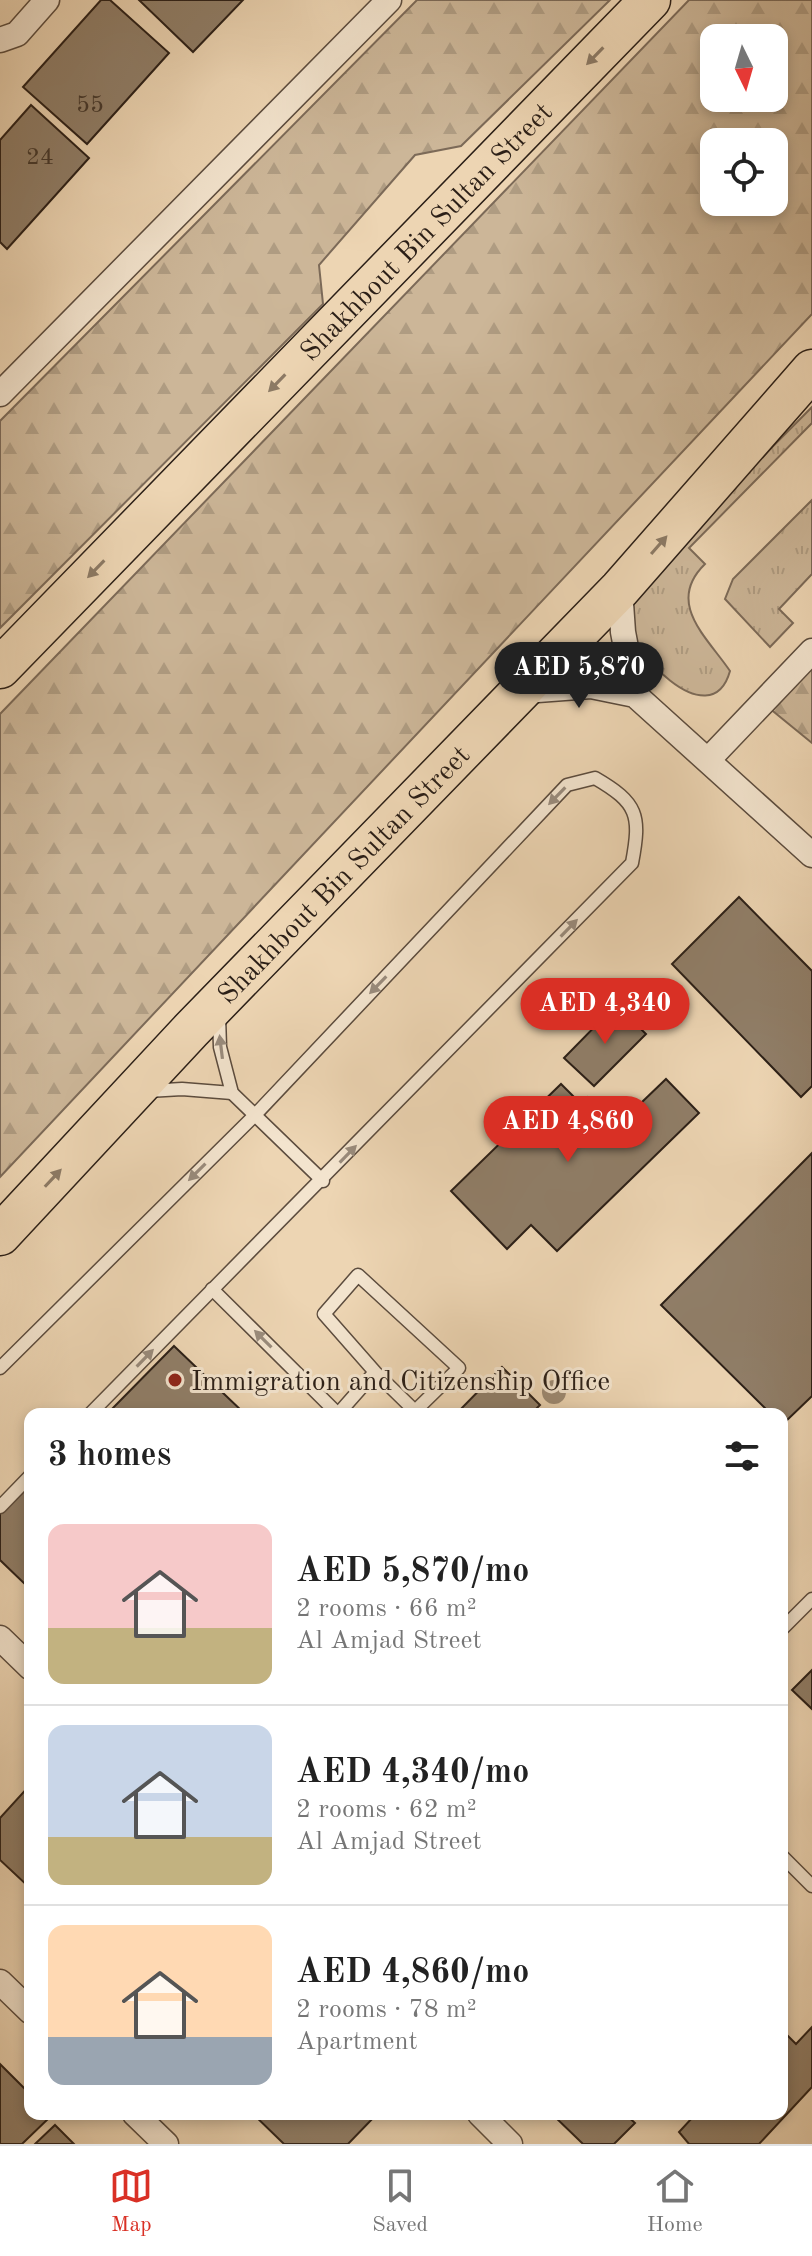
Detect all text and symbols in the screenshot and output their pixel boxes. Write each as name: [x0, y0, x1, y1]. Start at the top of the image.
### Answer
north arrow: [700, 24, 788, 112]
map controls: [700, 24, 788, 216]
one-way arrow: [587, 46, 605, 65]
house number: 55: [76, 94, 104, 118]
street label: Shakhbout Bin Sultan Street: [296, 99, 559, 367]
button: locate: [700, 128, 788, 216]
house number: 24: [26, 146, 54, 170]
one-way arrow: [269, 373, 287, 392]
one-way arrow: [649, 535, 667, 554]
one-way arrow: [87, 559, 106, 578]
pin: AED 5,870: [487, 642, 671, 710]
text: AED 5,870: [513, 655, 645, 681]
street label: Shakhbout Bin Sultan Street: [214, 742, 476, 1010]
one-way arrow: [548, 786, 567, 805]
one-way arrow: [559, 919, 577, 938]
one-way arrow: [369, 975, 388, 994]
pin: AED 4,340: [513, 978, 697, 1046]
text: AED 4,340: [539, 991, 671, 1017]
one-way arrow: [214, 1034, 227, 1059]
pin: AED 4,860: [476, 1096, 660, 1164]
text: AED 4,860: [502, 1109, 634, 1135]
one-way arrow: [339, 1145, 357, 1164]
one-way arrow: [188, 1162, 207, 1180]
one-way arrow: [44, 1169, 62, 1188]
one-way arrow: [254, 1330, 273, 1349]
one-way arrow: [135, 1349, 154, 1368]
place label: Immigration and Citizenship Office: [191, 1369, 610, 1397]
marker: Immigration and Citizenship Office: [166, 1371, 184, 1389]
icon: filters: [720, 1434, 764, 1478]
text: 3 homes: [48, 1439, 171, 1473]
text: AED 5,870/mo: [296, 1555, 529, 1589]
icon: home: [112, 1556, 208, 1652]
text: 2 rooms · 66 m²: [296, 1596, 477, 1622]
text: Al Amjad Street: [296, 1628, 482, 1654]
text: AED 4,340/mo: [296, 1756, 529, 1790]
icon: home: [112, 1757, 208, 1853]
text: 2 rooms · 62 m²: [296, 1797, 477, 1823]
text: Al Amjad Street: [296, 1829, 482, 1855]
text: AED 4,860/mo: [296, 1956, 529, 1990]
icon: home: [112, 1957, 208, 2053]
text: 2 rooms · 78 m²: [296, 1997, 477, 2023]
text: Apartment: [296, 2029, 418, 2055]
tab: Map: [109, 2164, 153, 2239]
tab: Saved: [372, 2164, 428, 2239]
tab: Home: [647, 2164, 703, 2239]

